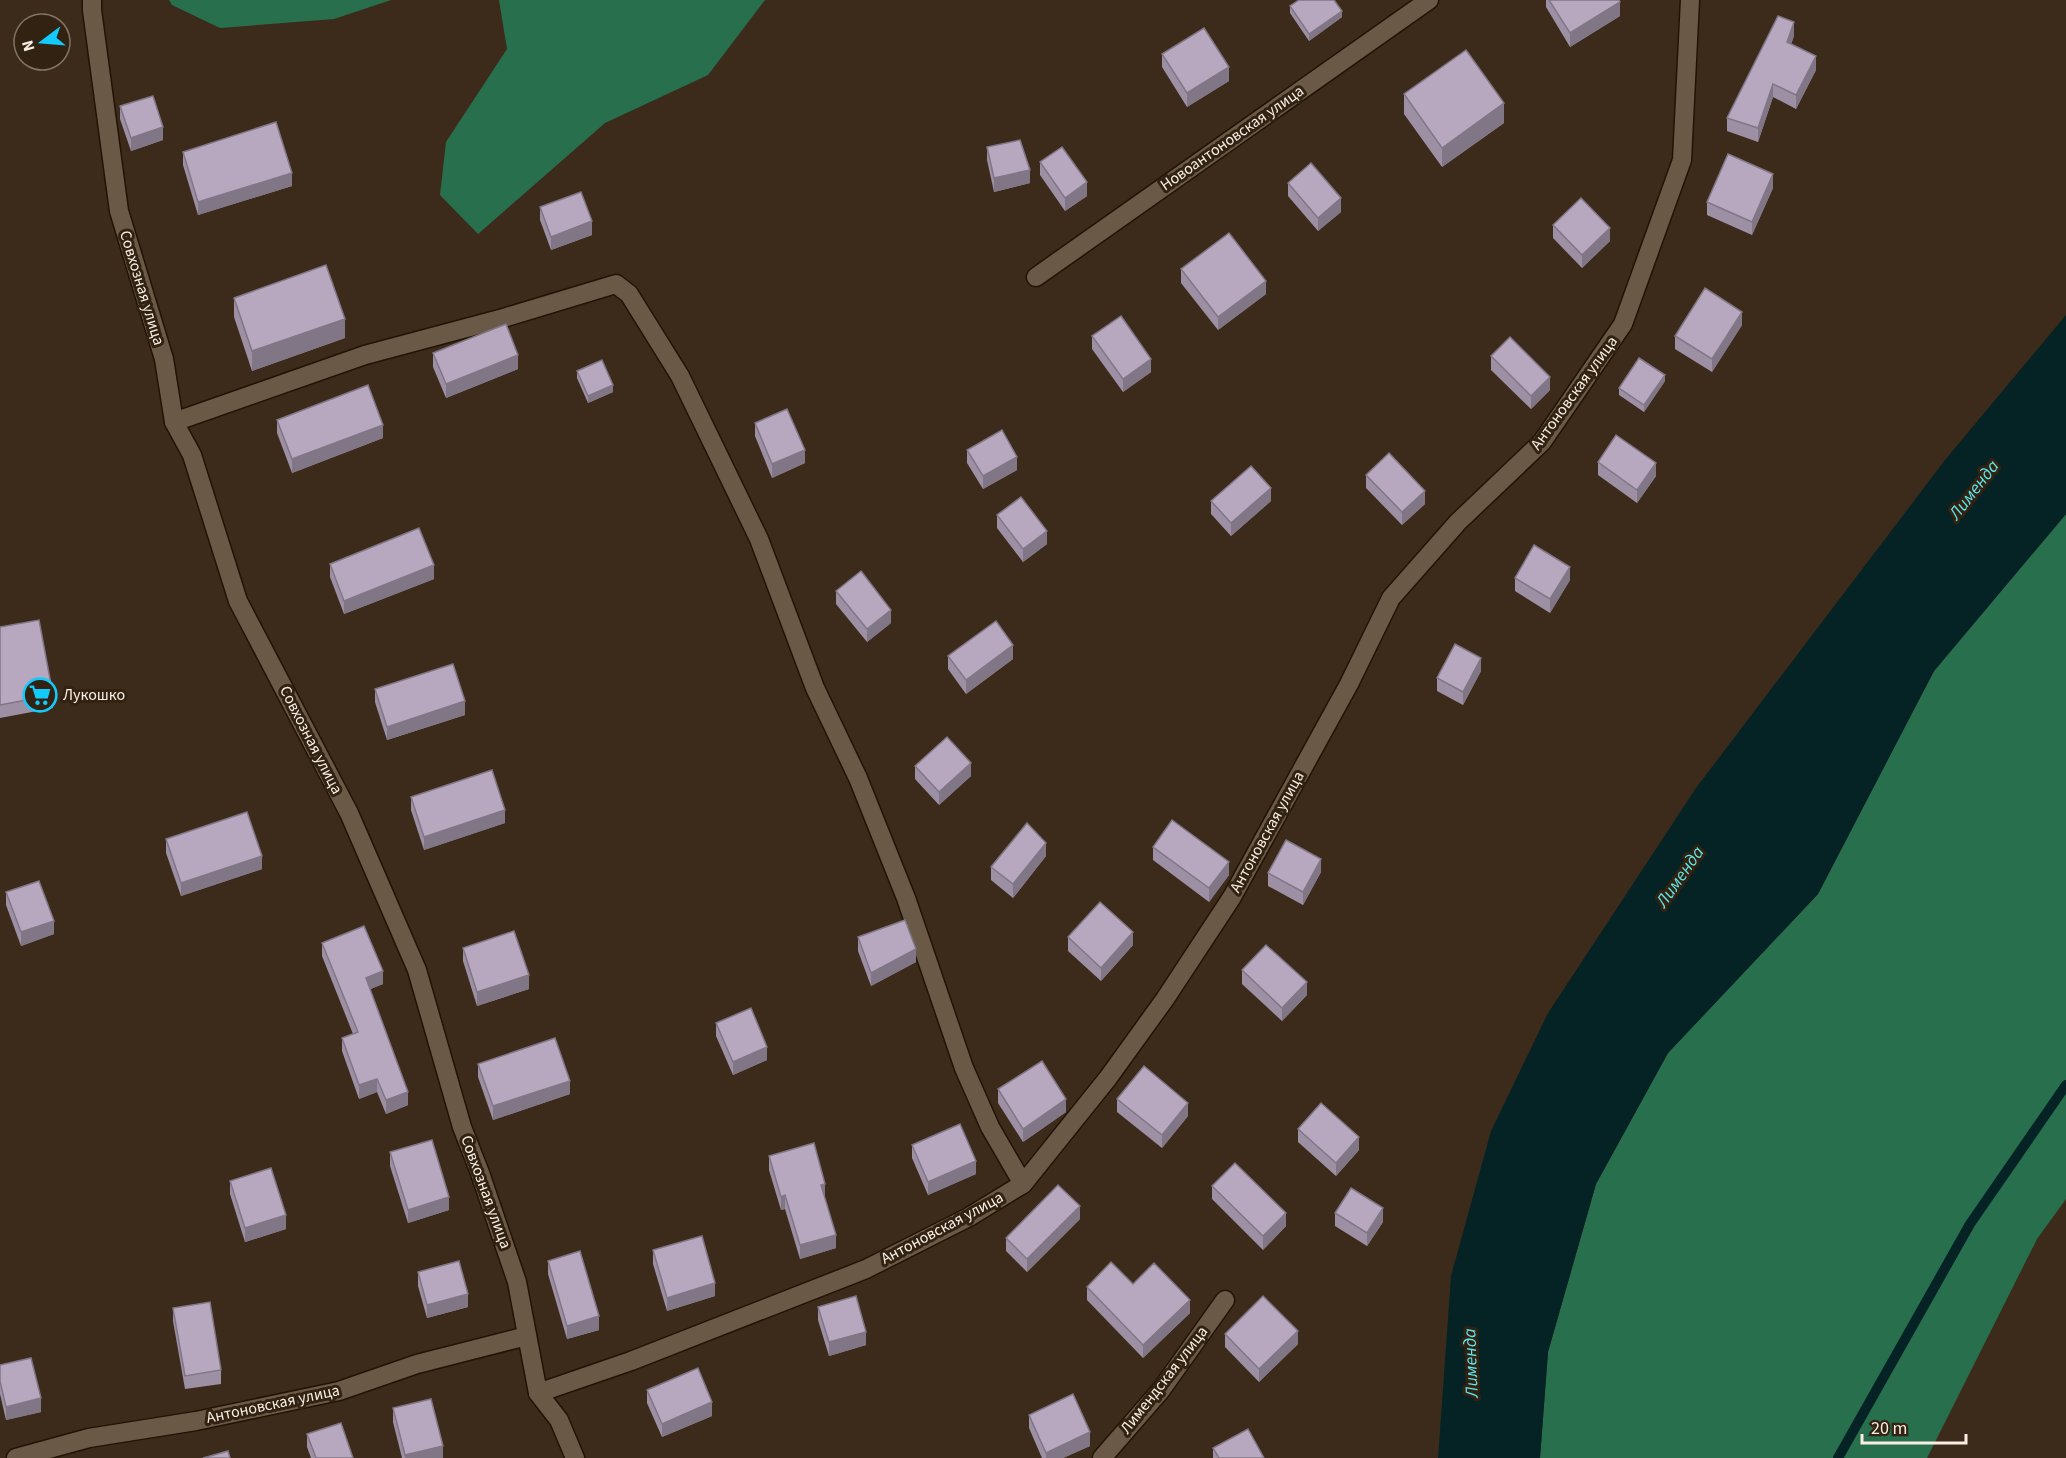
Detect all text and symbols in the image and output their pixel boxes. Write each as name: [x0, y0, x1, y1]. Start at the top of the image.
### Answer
north arrow: [12, 12, 72, 72]
text: N: [17, 38, 41, 54]
street label: Новоантоновская улица: [1156, 80, 1308, 196]
street label: Совхозная улица: [114, 228, 170, 348]
street label: Антоновская улица: [1525, 332, 1623, 454]
water label: Лименда: [1942, 455, 2005, 526]
supermarket icon: Лукошко: [22, 677, 58, 713]
street label: Совхозная улица: [274, 682, 348, 798]
place label: Лукошко: [63, 684, 125, 706]
street label: Антоновская улица: [1224, 767, 1310, 897]
water label: Лименда: [1649, 841, 1710, 913]
street label: Совхозная улица: [455, 1132, 517, 1252]
street label: Антоновская улица: [877, 1186, 1007, 1270]
street label: Лимендская улица: [1115, 1322, 1213, 1438]
water label: Лименда: [1457, 1328, 1485, 1399]
street label: Антоновская улица: [204, 1379, 342, 1429]
scale bar: [1862, 1407, 1966, 1445]
text: 20 m: [1871, 1416, 1907, 1441]

